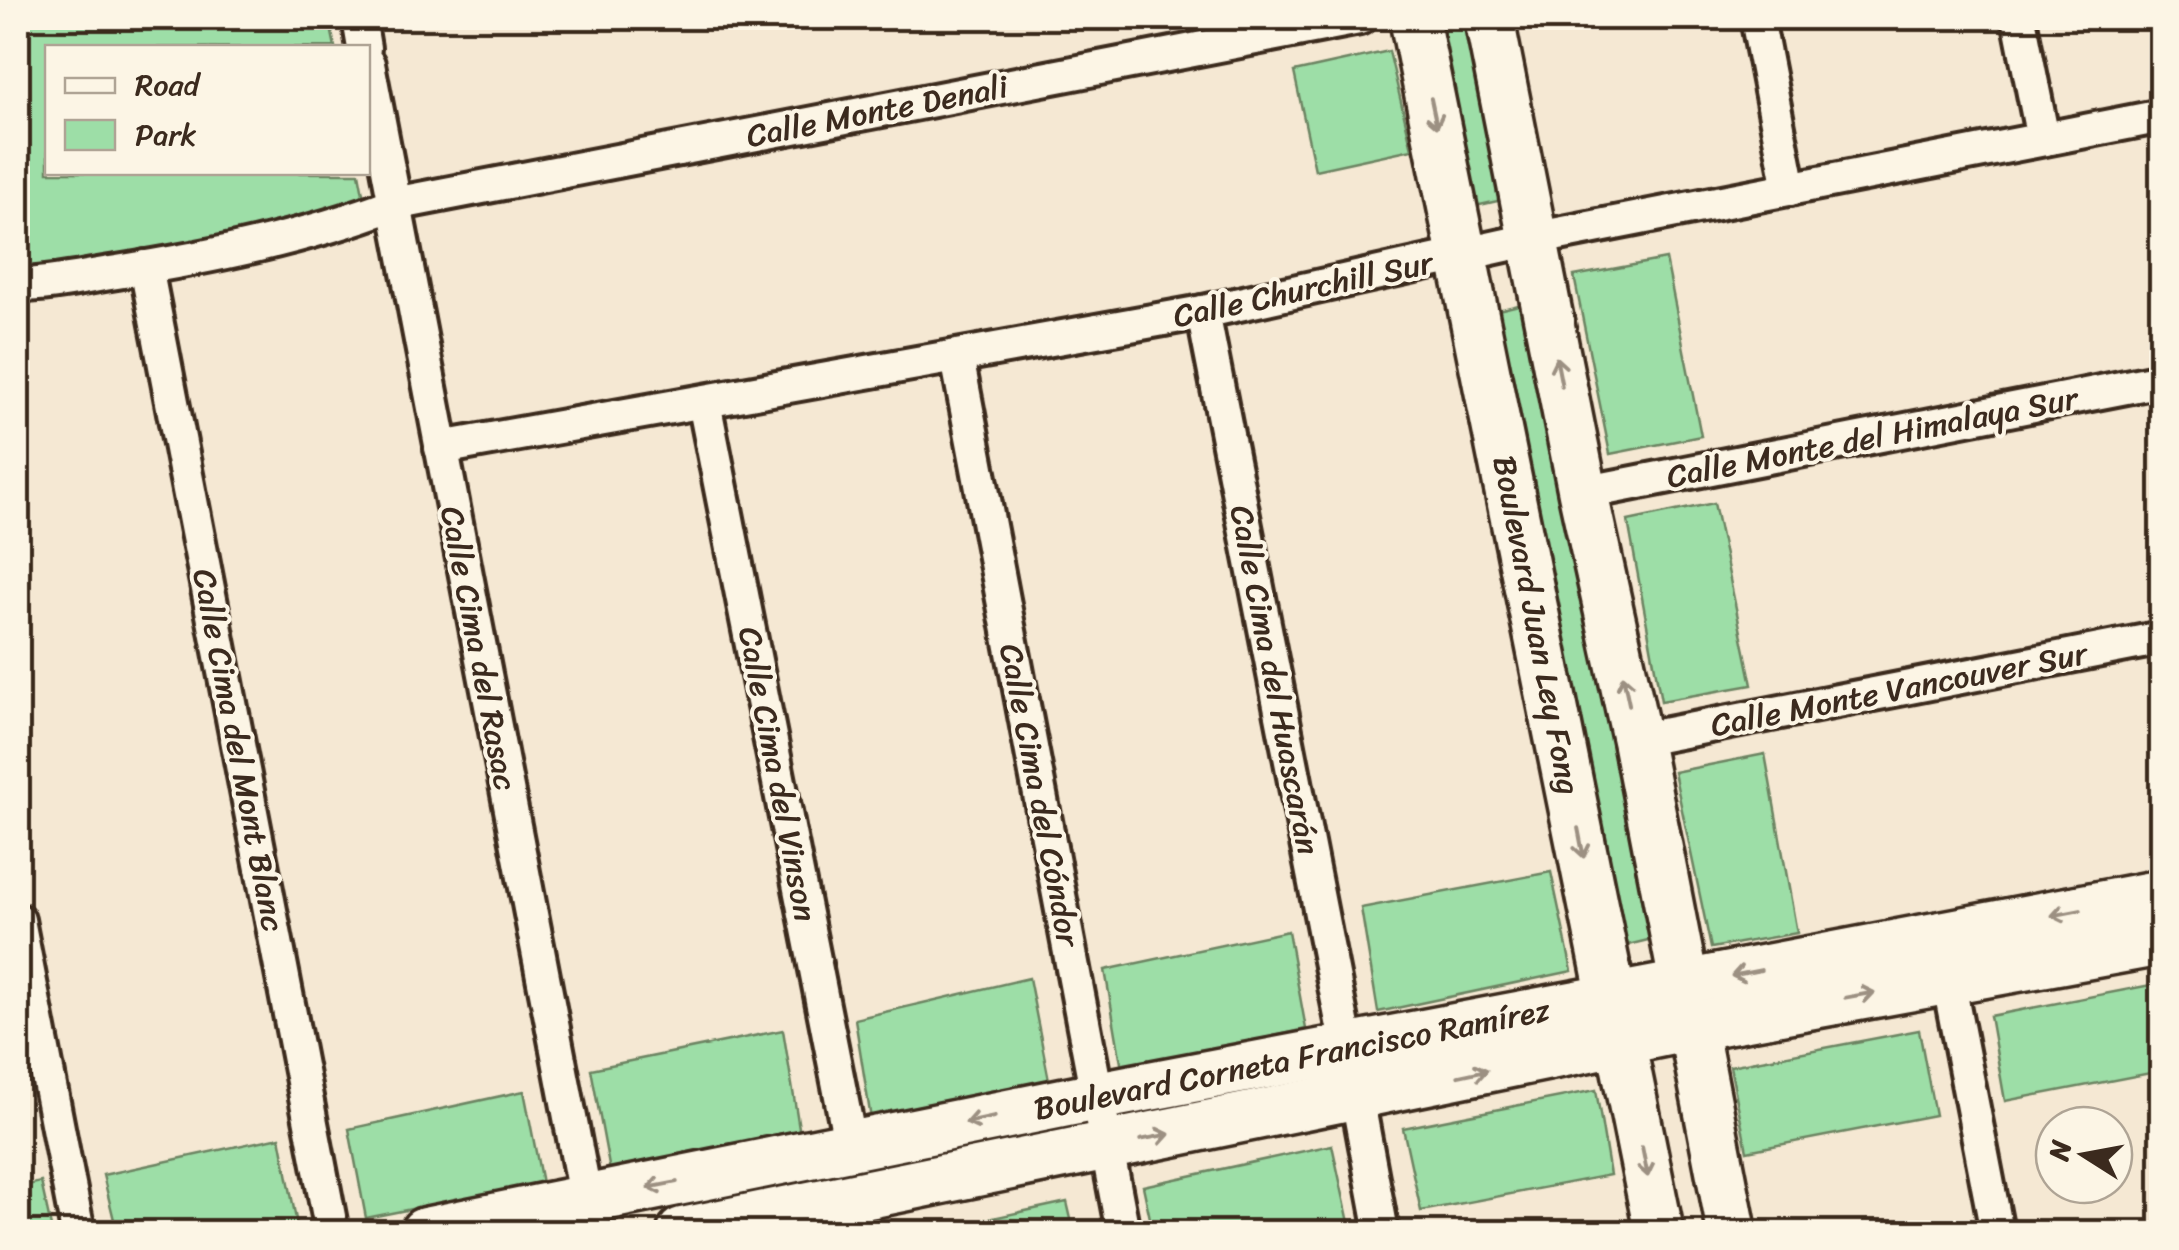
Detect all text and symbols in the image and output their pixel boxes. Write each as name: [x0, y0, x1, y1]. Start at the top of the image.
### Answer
legend: [45, 45, 370, 175]
text: Road: [135, 58, 202, 112]
street label: Calle Monte Denali: [741, 58, 1014, 165]
one-way arrow: [1426, 96, 1444, 128]
text: Park: [135, 108, 197, 162]
street label: Calle Churchill Sur: [1168, 234, 1440, 345]
one-way arrow: [1548, 357, 1567, 389]
street label: Calle Monte del Himalaya Sur: [1662, 369, 2084, 505]
street label: Boulevard Juan Ley Fong: [1476, 451, 1597, 799]
street label: Calle Cima del Huascarán: [1213, 500, 1336, 860]
street label: Calle Cima del Rasac: [423, 501, 534, 795]
street label: Calle Cima del Mont Blanc: [175, 564, 302, 936]
street label: Calle Cima del Vinson: [721, 622, 834, 926]
street label: Calle Monte Vancouver Sur: [1706, 625, 2094, 754]
street label: Calle Cima del Cóndor: [982, 639, 1097, 953]
one-way arrow: [1616, 675, 1634, 707]
one-way arrow: [1573, 826, 1592, 858]
one-way arrow: [2050, 904, 2083, 923]
one-way arrow: [1731, 964, 1763, 983]
street label: Boulevard Corneta Francisco Ramírez: [1029, 981, 1556, 1138]
one-way arrow: [1844, 985, 1876, 1004]
one-way arrow: [1456, 1063, 1488, 1082]
north arrow: [2034, 1105, 2134, 1205]
one-way arrow: [965, 1111, 997, 1130]
one-way arrow: [1138, 1126, 1170, 1145]
text: N: [2034, 1136, 2086, 1166]
one-way arrow: [1636, 1145, 1655, 1177]
one-way arrow: [647, 1176, 679, 1195]

